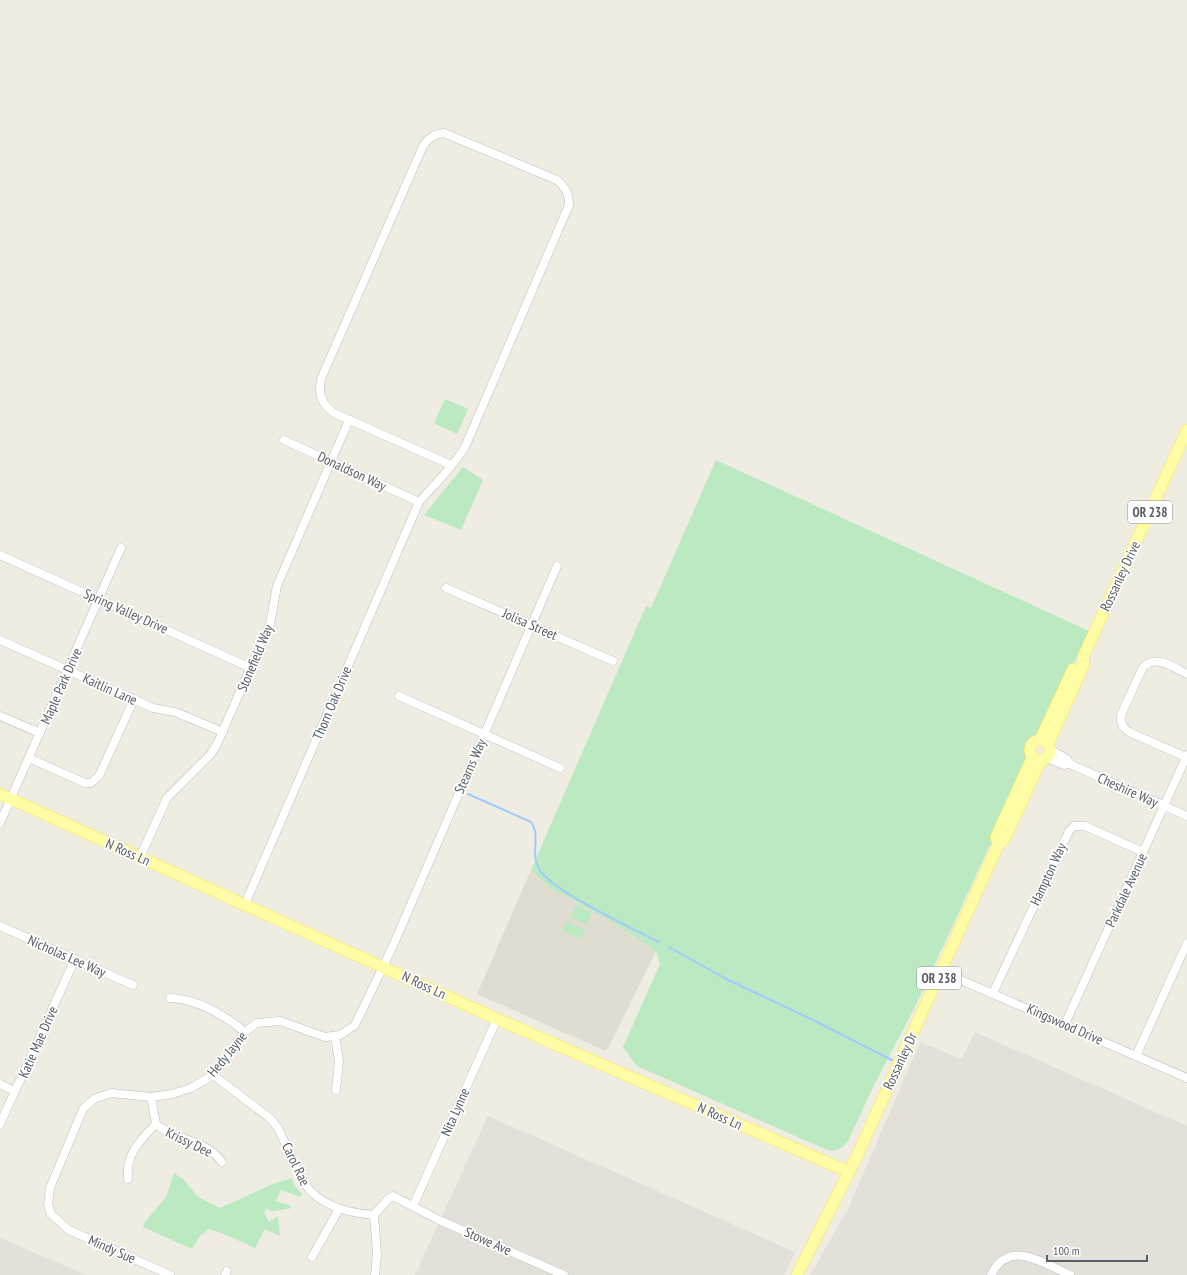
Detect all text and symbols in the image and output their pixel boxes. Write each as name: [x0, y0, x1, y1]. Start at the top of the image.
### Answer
street label: Donaldson Way: [315, 447, 390, 495]
road number: OR 238: [1128, 501, 1172, 523]
street label: Rossanley Drive: [1096, 538, 1144, 614]
street label: Spring Valley Drive: [81, 584, 171, 638]
street label: Jolisa Street: [499, 604, 560, 644]
street label: Stonefield Way: [233, 621, 278, 694]
street label: Maple Park Drive: [36, 645, 86, 727]
street label: Thorn Oak Drive: [308, 663, 356, 743]
street label: Kaitlin Lane: [80, 669, 140, 709]
street label: Stearns Way: [450, 735, 490, 796]
street label: Cheshire Way: [1095, 769, 1162, 812]
street label: N Ross Ln: [103, 834, 153, 870]
street label: Hampton Way: [1026, 839, 1071, 908]
street label: Parkdale Avenue: [1101, 850, 1151, 930]
street label: Nicholas Lee Way: [25, 931, 109, 982]
street label: N Ross Ln: [399, 967, 449, 1003]
road number: OR 238: [917, 967, 961, 989]
street label: Kingswood Drive: [1024, 999, 1106, 1049]
street label: Katie Mae Drive: [14, 1003, 62, 1081]
street label: Hedy Jayne: [203, 1027, 251, 1080]
street label: Rossanley Dr: [879, 1029, 921, 1093]
street label: Nita Lynne: [436, 1085, 474, 1139]
street label: N Ross Ln: [695, 1098, 745, 1134]
street label: Krissy Dee: [163, 1123, 215, 1161]
street label: Carol Rae: [278, 1139, 314, 1189]
street label: Stowe Ave: [462, 1223, 514, 1259]
street label: Mindy Sue: [86, 1231, 139, 1267]
scale bar: [1047, 1237, 1147, 1263]
text: 100 m: [1053, 1243, 1080, 1258]

